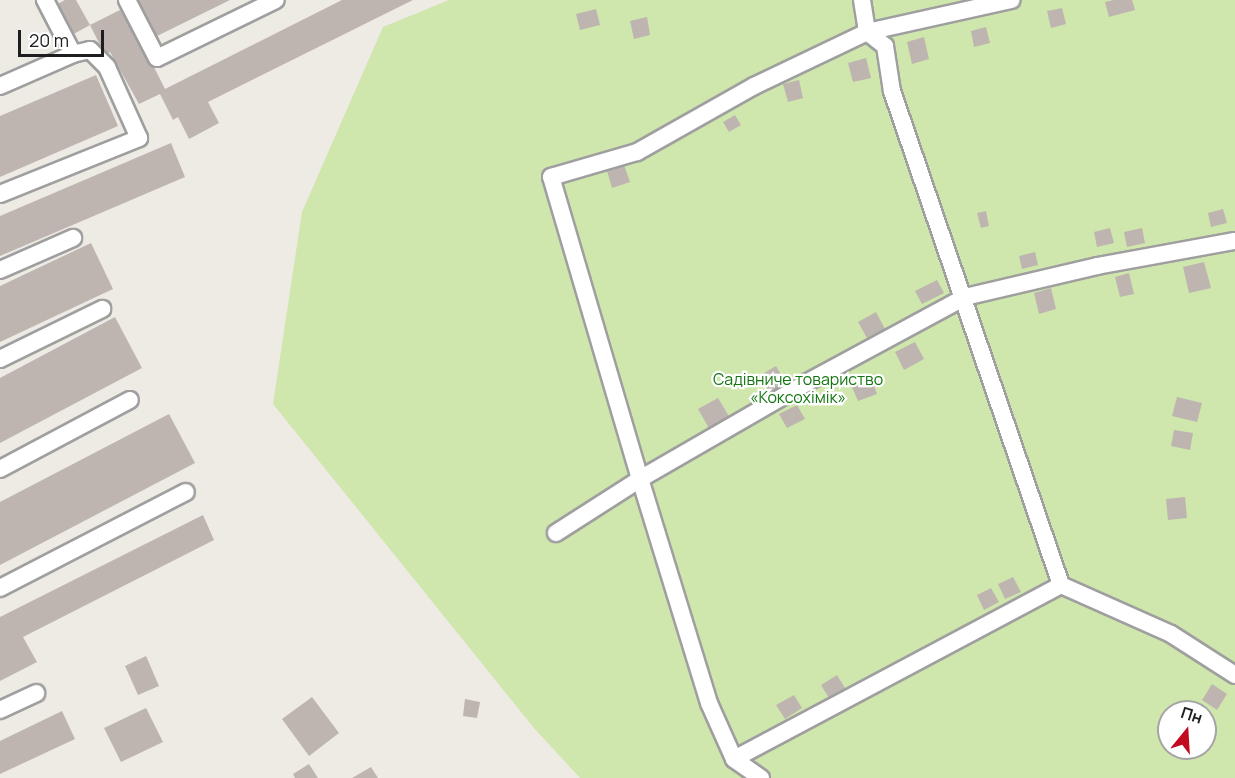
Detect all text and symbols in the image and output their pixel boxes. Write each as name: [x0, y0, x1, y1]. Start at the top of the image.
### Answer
scale bar: [21, 18, 106, 56]
text: 20 m: [29, 28, 69, 52]
park label: Садівниче товариство «Коксохімік»: [713, 369, 883, 407]
north arrow: [1157, 700, 1217, 760]
text: Пн: [1178, 701, 1206, 729]

